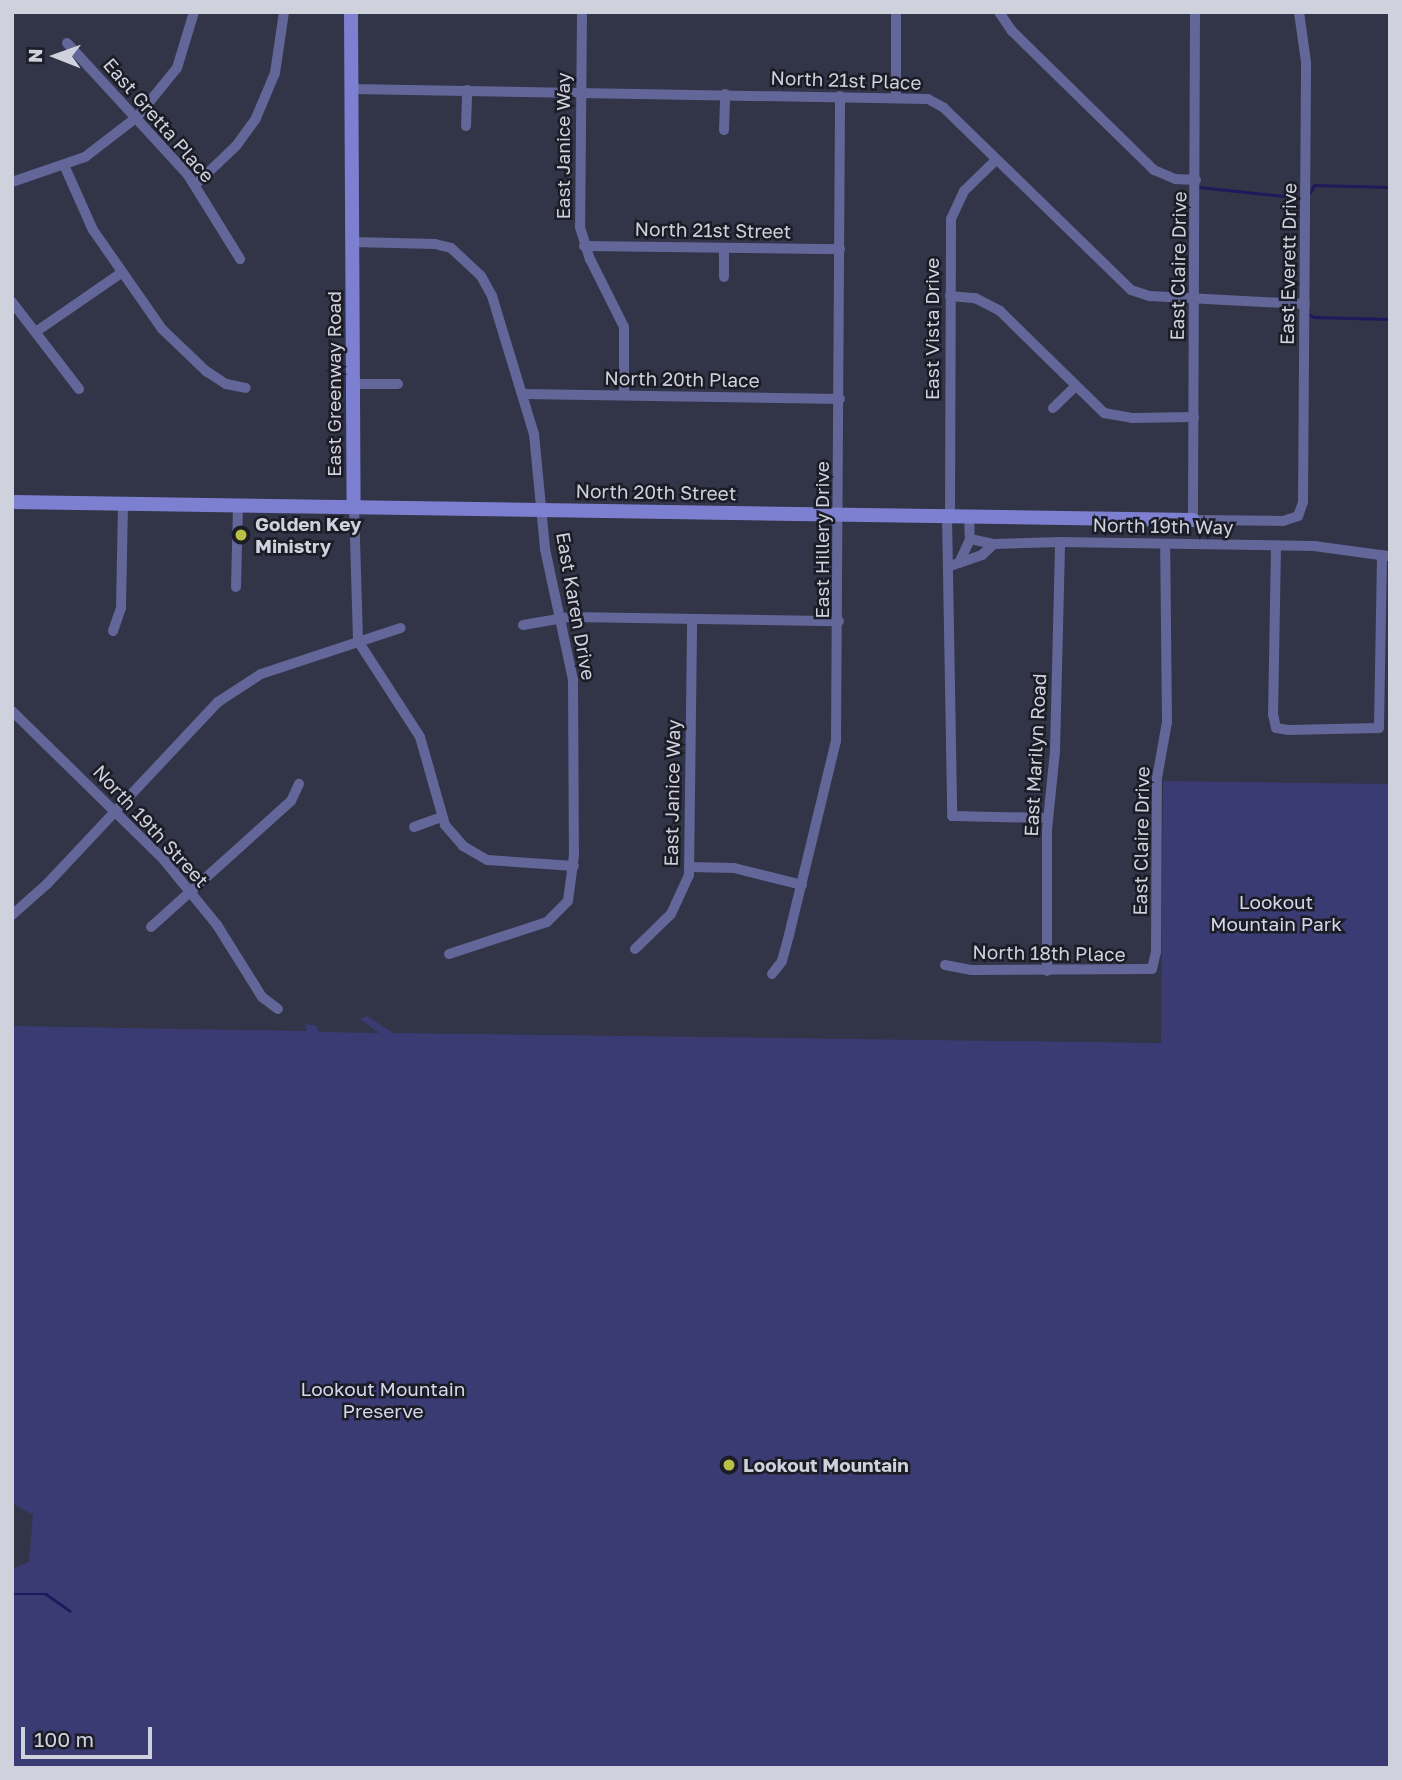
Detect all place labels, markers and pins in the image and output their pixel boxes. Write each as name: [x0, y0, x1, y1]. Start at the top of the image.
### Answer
place label: Golden Key Ministry: [255, 513, 361, 557]
marker: Golden Key Ministry: [233, 527, 249, 543]
place label: Lookout Mountain: [743, 1454, 909, 1476]
marker: Lookout Mountain: [721, 1457, 737, 1473]

